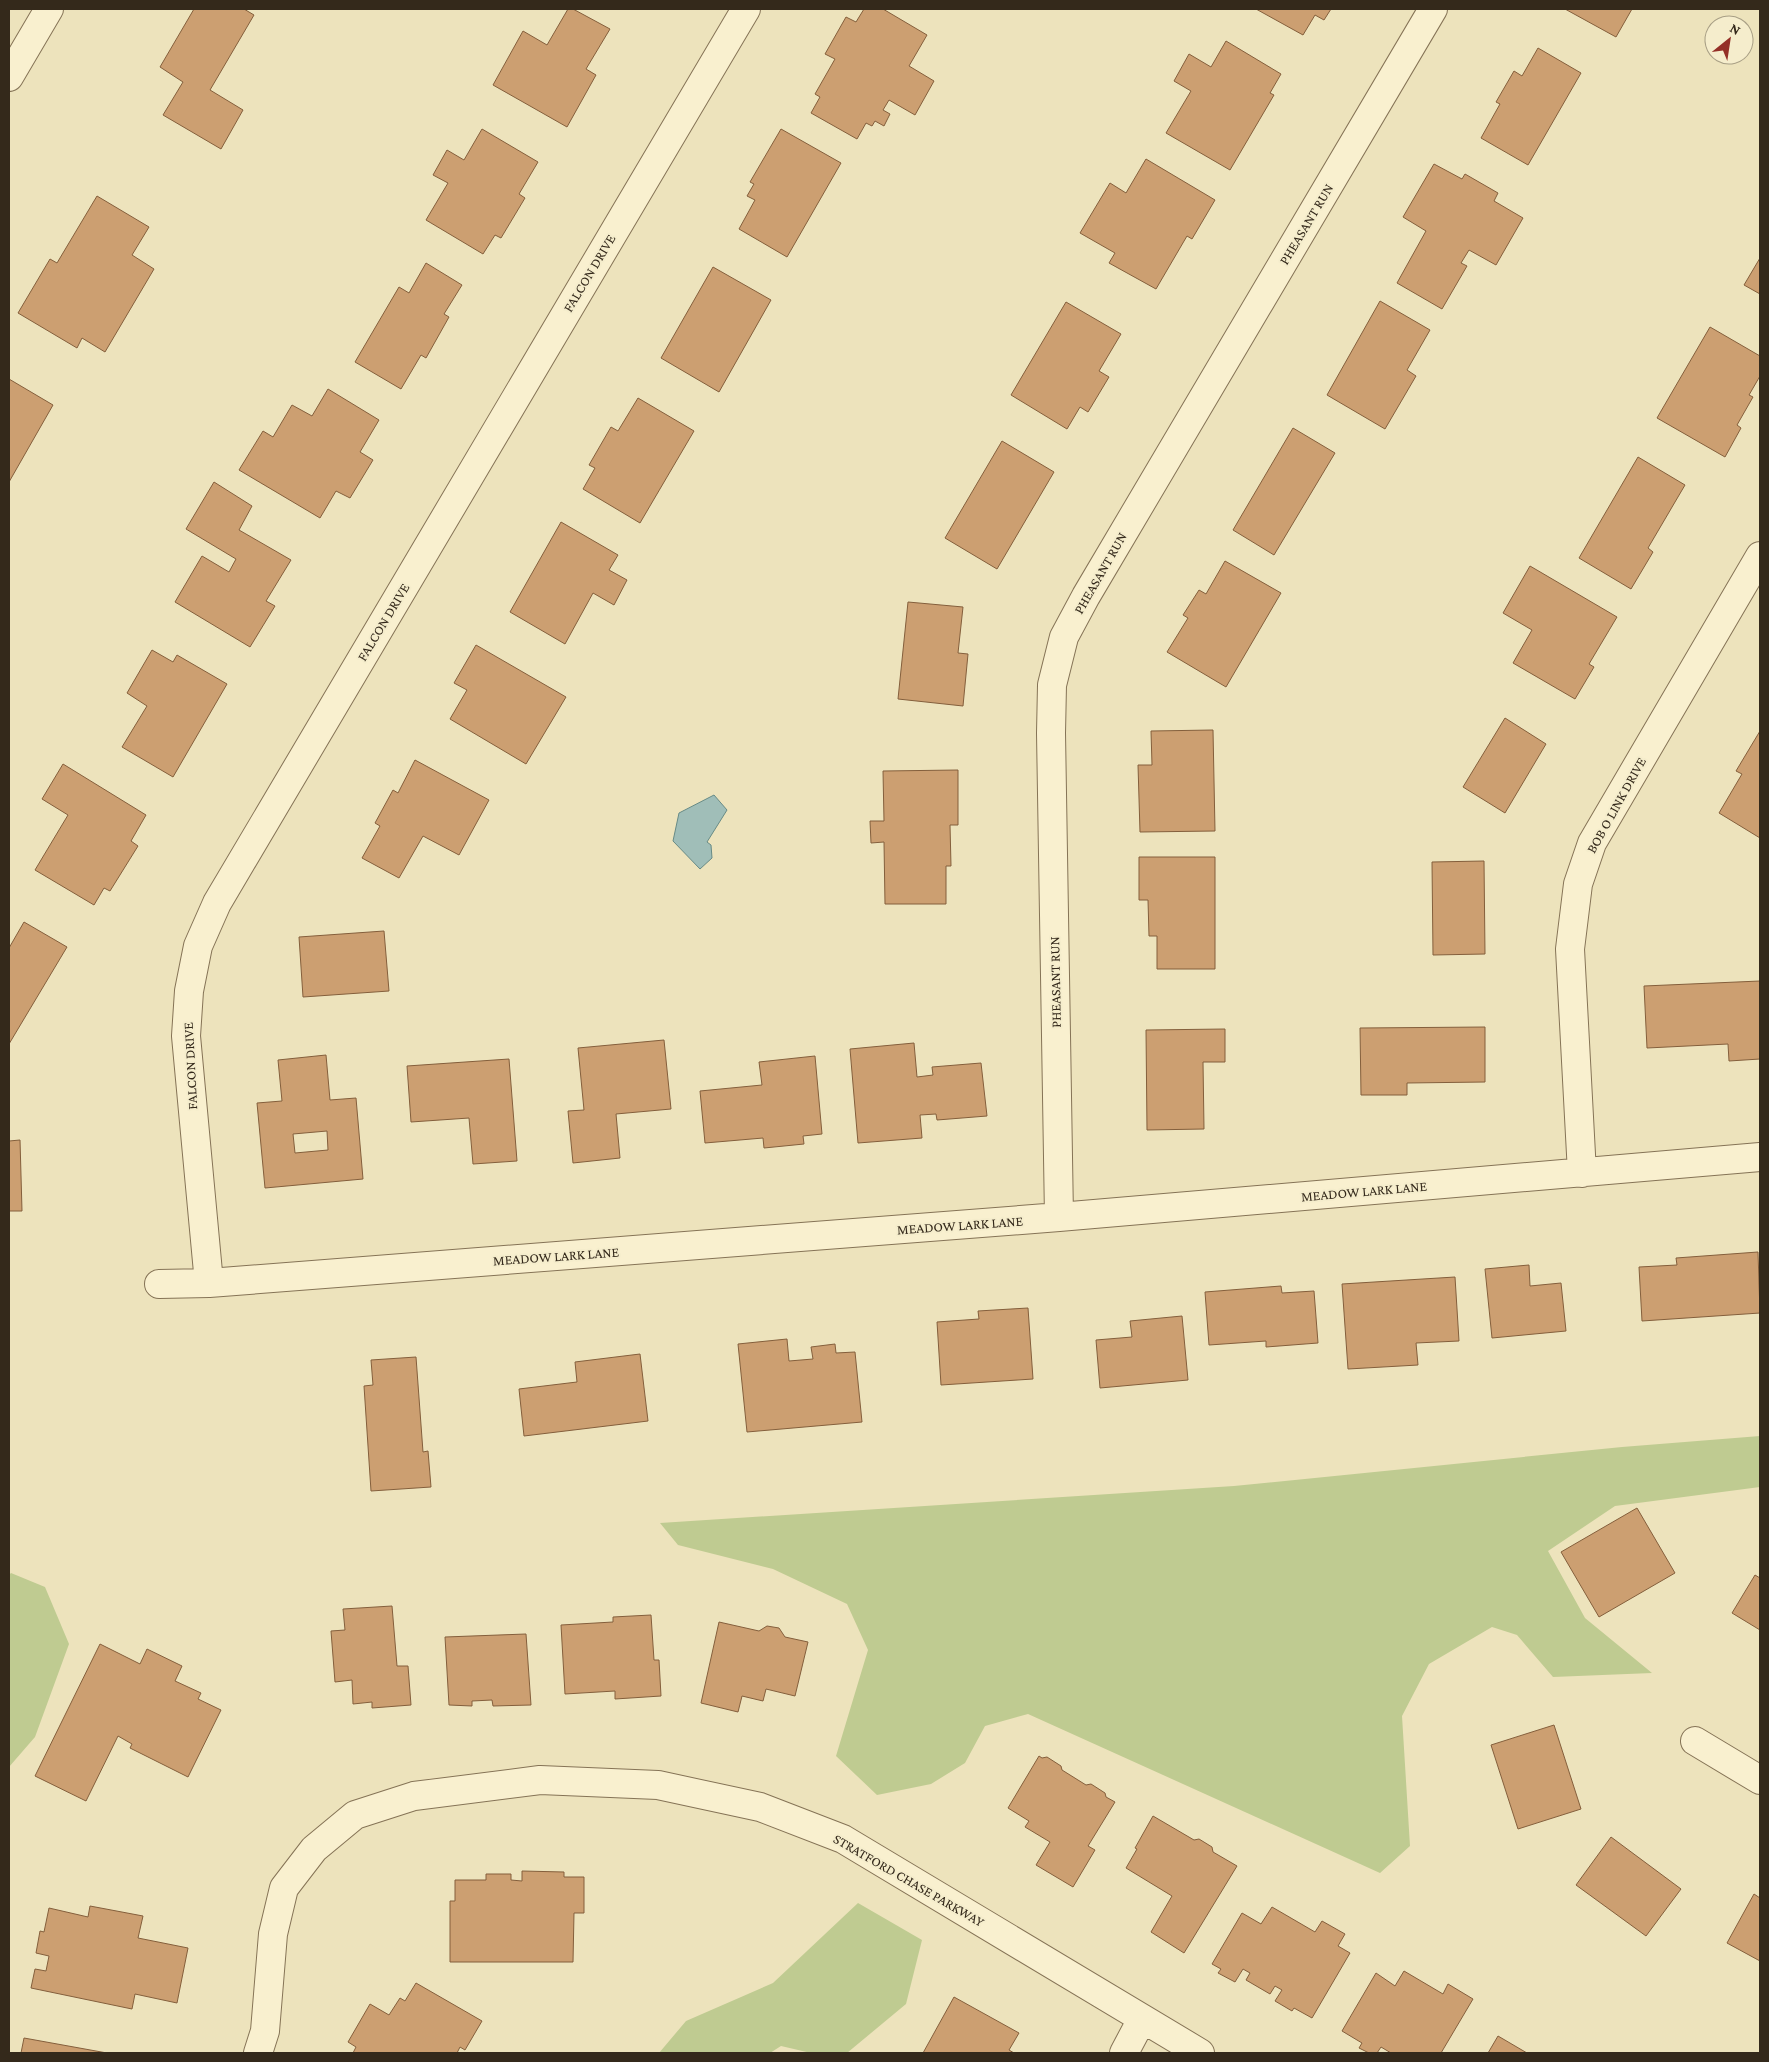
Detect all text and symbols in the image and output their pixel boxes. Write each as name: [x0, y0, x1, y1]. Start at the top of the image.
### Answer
north arrow: [1704, 15, 1754, 65]
text: N: [1727, 19, 1744, 38]
street label: PHEASANT RUN: [1276, 181, 1336, 267]
street label: FALCON DRIVE: [560, 231, 619, 315]
street label: PHEASANT RUN: [1070, 529, 1130, 617]
street label: FALCON DRIVE: [354, 580, 413, 664]
street label: BOB O LINK DRIVE: [1583, 754, 1649, 856]
street label: PHEASANT RUN: [1046, 936, 1064, 1028]
street label: FALCON DRIVE: [180, 1021, 200, 1110]
street label: MEADOW LARK LANE: [1300, 1177, 1428, 1204]
street label: MEADOW LARK LANE: [896, 1213, 1024, 1237]
street label: MEADOW LARK LANE: [492, 1244, 620, 1268]
street label: STRATFORD CHASE PARKWAY: [831, 1830, 988, 1930]

